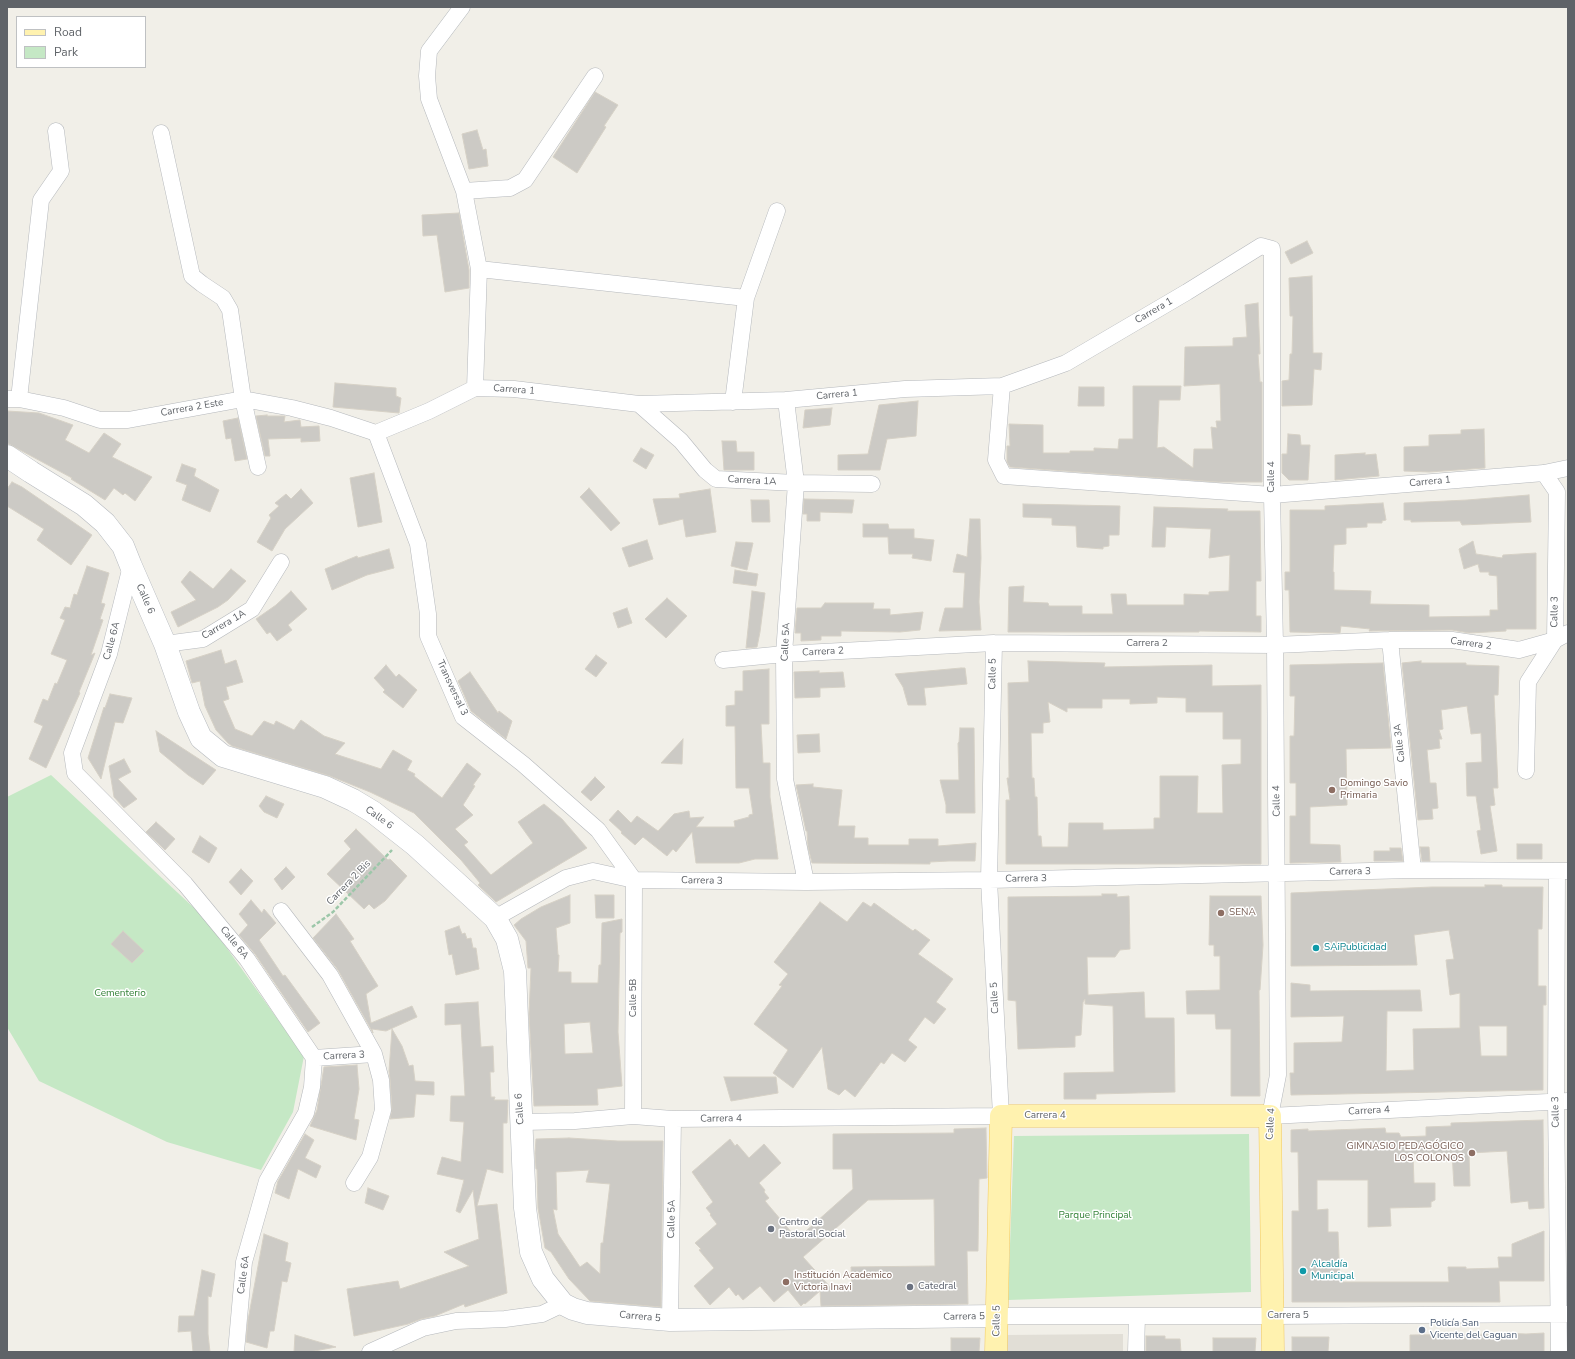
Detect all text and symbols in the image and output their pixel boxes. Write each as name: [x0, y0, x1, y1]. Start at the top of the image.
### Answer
legend: [16, 16, 146, 68]
text: Road: [54, 24, 82, 40]
text: Park: [54, 44, 78, 60]
street label: Carrera 1: [1133, 295, 1175, 327]
street label: Carrera 1: [493, 383, 535, 397]
street label: Carrera 1: [816, 387, 858, 403]
street label: Carrera 2 Este: [160, 397, 224, 419]
street label: Calle 4: [1266, 461, 1278, 493]
street label: Carrera 1A: [727, 474, 777, 488]
street label: Carrera 1: [1409, 474, 1451, 490]
street label: Calle 6: [133, 582, 157, 616]
street label: Calle 3: [1549, 596, 1561, 628]
street label: Carrera 1A: [200, 608, 248, 642]
street label: Calle 6A: [101, 621, 123, 661]
street label: Calle 5A: [779, 622, 793, 662]
street label: Carrera 2: [1450, 635, 1492, 653]
street label: Carrera 2: [1126, 638, 1168, 650]
street label: Carrera 2: [802, 645, 844, 659]
street label: Transversal 3: [434, 658, 470, 718]
street label: Calle 5: [987, 658, 999, 690]
street label: Calle 3A: [1392, 723, 1408, 763]
place label: Domingo Savio Primaria: [1340, 778, 1408, 802]
street label: Calle 4: [1271, 785, 1283, 817]
marker: Domingo Savio Primaria: [1327, 785, 1337, 795]
street label: Calle 6: [363, 804, 395, 832]
street label: Carrera 2 Bis: [324, 858, 374, 908]
street label: Carrera 3: [1329, 866, 1371, 878]
street label: Carrera 3: [1005, 873, 1047, 885]
street label: Carrera 3: [681, 875, 723, 887]
place label: SENA: [1229, 907, 1256, 919]
marker: SENA: [1216, 908, 1226, 918]
street label: Calle 6A: [217, 924, 251, 962]
place label: SAiPublicidad: [1324, 942, 1387, 954]
marker: SAiPublicidad: [1311, 943, 1321, 953]
street label: Calle 5B: [628, 979, 640, 1017]
street label: Calle 5: [988, 982, 1002, 1014]
park label: Cementerio: [94, 988, 146, 1000]
street label: Carrera 3: [323, 1049, 365, 1063]
street label: Calle 6: [513, 1093, 527, 1125]
street label: Calle 3: [1550, 1096, 1562, 1128]
street label: Carrera 4: [1348, 1104, 1390, 1118]
street label: Calle 4: [1264, 1108, 1278, 1140]
street label: Carrera 4: [1024, 1110, 1066, 1122]
street label: Carrera 4: [700, 1113, 742, 1125]
place label: GIMNASIO PEDAGÓGICO LOS COLONOS: [1346, 1141, 1464, 1164]
marker: GIMNASIO PEDAGÓGICO LOS COLONOS: [1467, 1148, 1477, 1158]
street label: Calle 5A: [666, 1199, 678, 1239]
park label: Parque Principal: [1058, 1210, 1132, 1222]
place label: Centro de Pastoral Social: [779, 1217, 845, 1240]
marker: Centro de Pastoral Social: [766, 1224, 776, 1234]
street label: Calle 6A: [235, 1255, 253, 1295]
place label: Alcaldía Municipal: [1311, 1259, 1354, 1282]
marker: Alcaldía Municipal: [1298, 1266, 1308, 1276]
place label: Institución Academico Victoria Inavi: [794, 1270, 892, 1294]
marker: Institución Academico Victoria Inavi: [781, 1277, 791, 1287]
place label: Catedral: [918, 1281, 956, 1293]
marker: Catedral: [905, 1282, 915, 1292]
street label: Calle 5: [991, 1305, 1003, 1337]
street label: Carrera 5: [619, 1309, 661, 1325]
street label: Carrera 5: [1267, 1310, 1309, 1322]
street label: Carrera 5: [943, 1311, 985, 1323]
place label: Policía San Vicente del Caguan: [1430, 1318, 1517, 1342]
marker: Policía San Vicente del Caguan: [1417, 1325, 1427, 1335]

